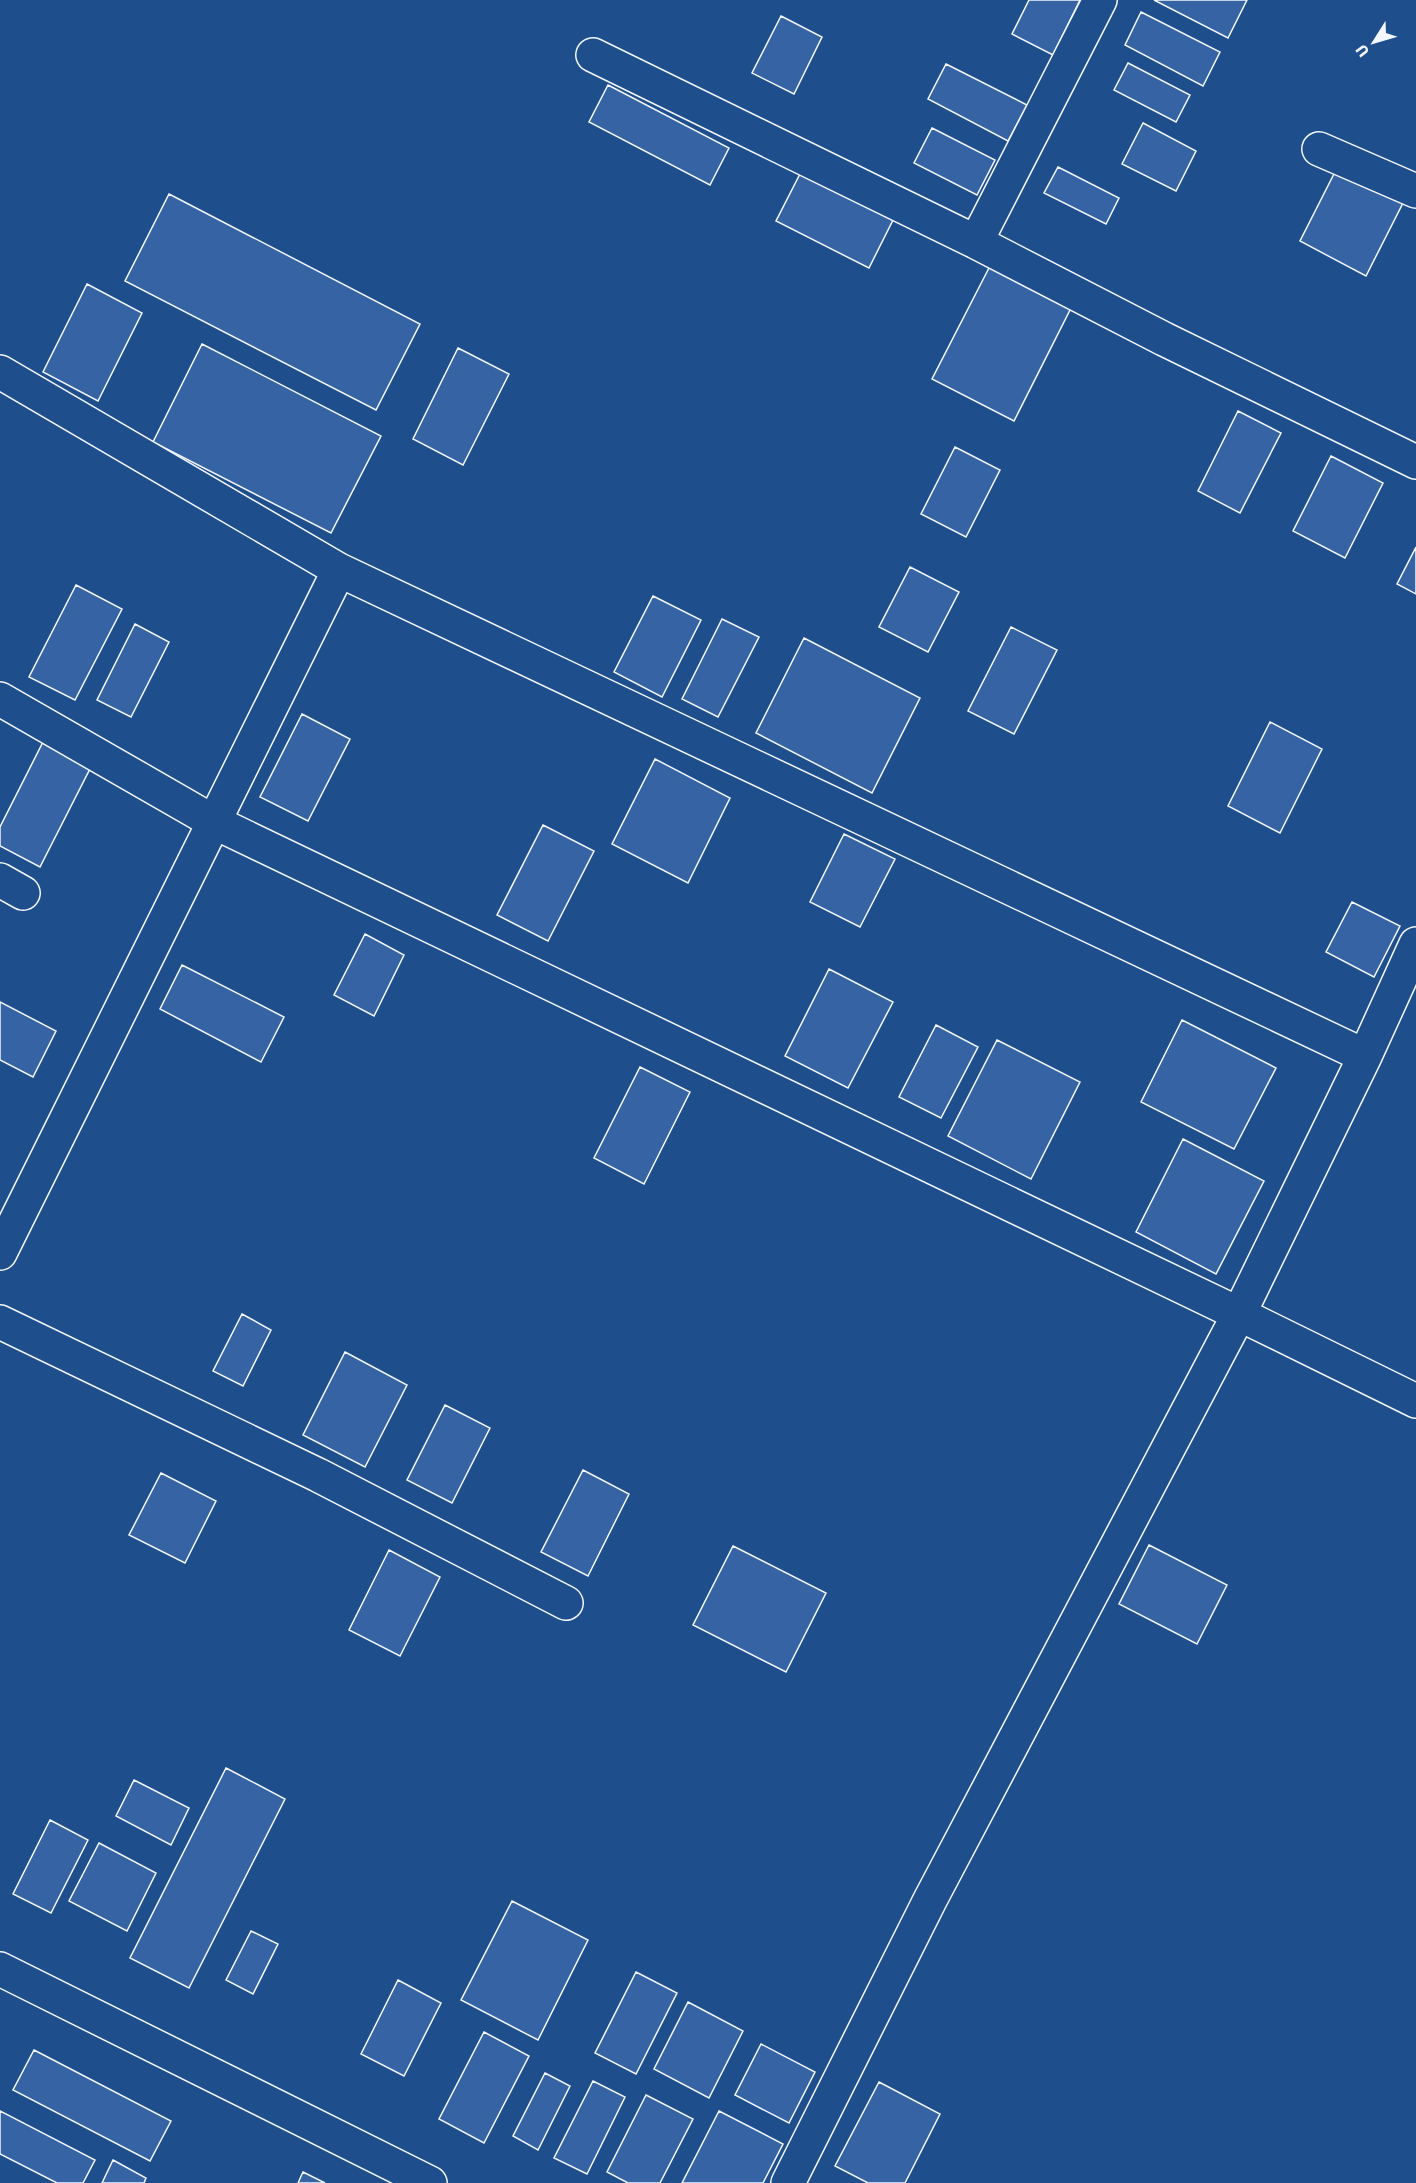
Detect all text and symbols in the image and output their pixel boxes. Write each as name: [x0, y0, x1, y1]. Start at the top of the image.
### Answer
north arrow: [1344, 12, 1404, 72]
text: U: [1352, 40, 1374, 61]

